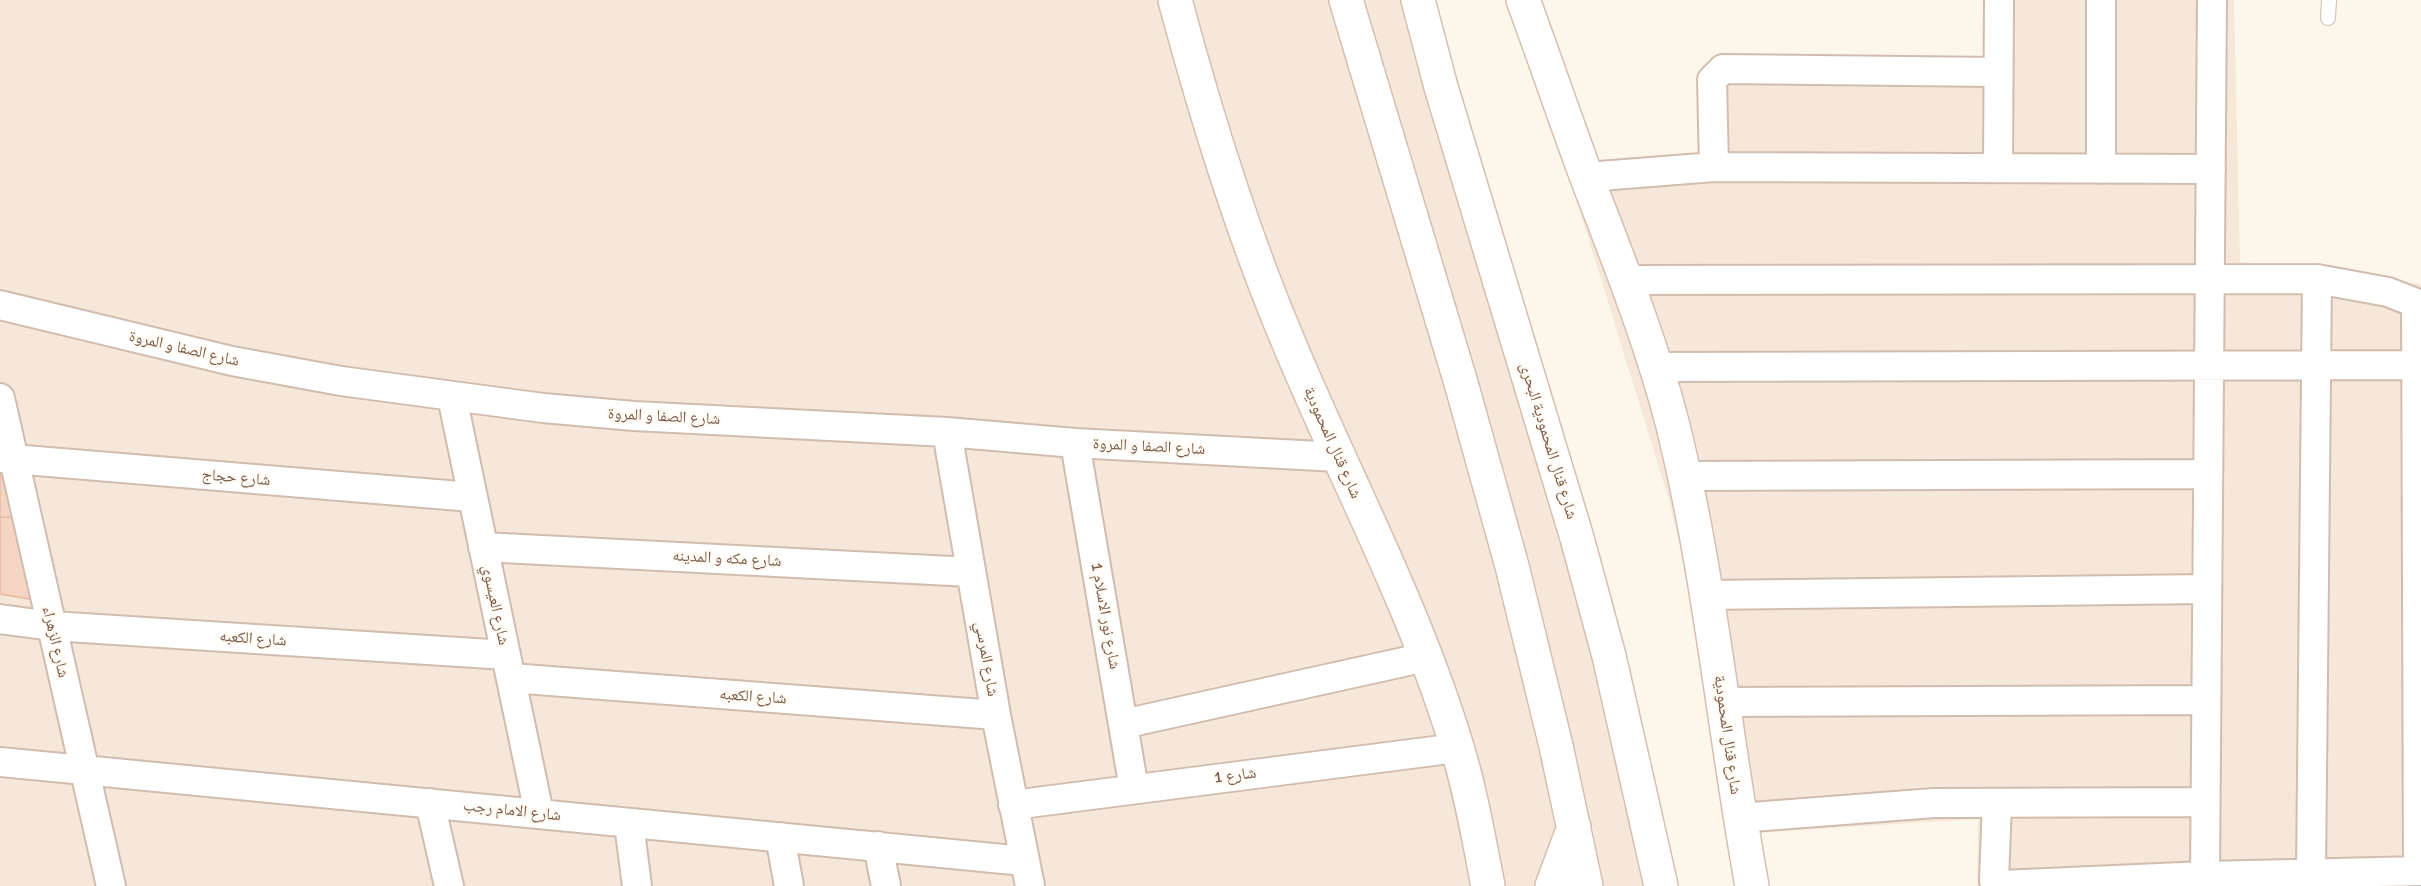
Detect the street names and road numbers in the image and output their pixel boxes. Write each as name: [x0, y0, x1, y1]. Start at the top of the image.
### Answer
street label: شارع الصفا و المروة: [127, 327, 241, 371]
street label: شارع قنال المحمودية البحرى: [1515, 360, 1581, 522]
street label: شارع قنال المحمودية: [1299, 384, 1365, 502]
street label: شارع الصفا و المروة: [607, 404, 721, 430]
street label: شارع الصفا و المروة: [1092, 434, 1206, 460]
street label: شارع حجاج: [201, 465, 271, 491]
street label: شارع مكه و المدينه: [672, 547, 782, 571]
street label: شارع نور الاسلام 1: [1086, 561, 1124, 671]
street label: شارع العيسوي: [477, 563, 513, 647]
street label: شارع الزهراء: [37, 604, 73, 680]
street label: شارع المرسي: [970, 620, 1002, 698]
street label: شارع الكعبه: [219, 627, 287, 651]
street label: شارع قنال المحمودية: [1709, 674, 1745, 796]
street label: شارع الكعبه: [719, 685, 787, 709]
street label: شارع 1: [1213, 764, 1257, 788]
street label: شارع الامام رجب: [462, 796, 562, 826]

